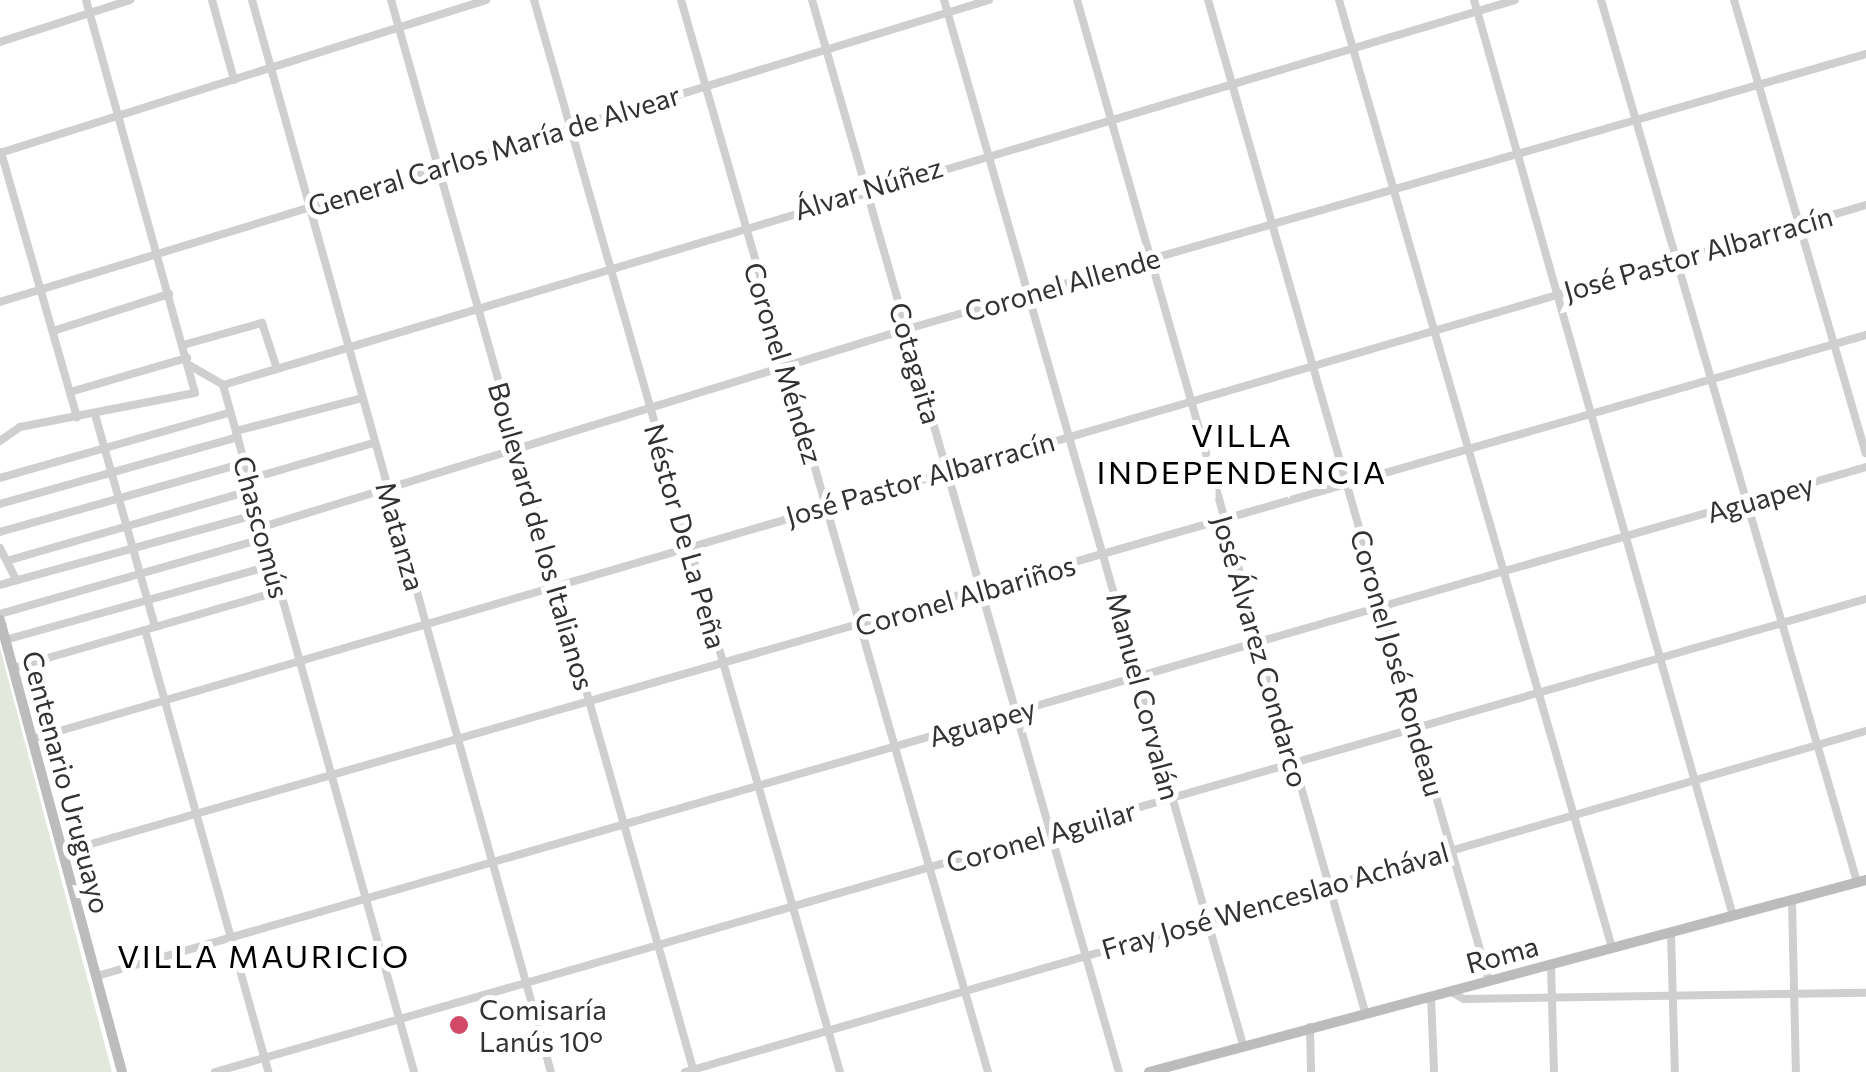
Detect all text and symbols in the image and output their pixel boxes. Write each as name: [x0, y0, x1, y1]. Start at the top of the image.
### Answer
street label: General Carlos María de Alvear: [304, 77, 684, 223]
street label: Álvar Núñez: [790, 150, 946, 226]
street label: José Pastor Albarracín: [1560, 198, 1836, 308]
street label: Coronel Allende: [960, 240, 1164, 328]
street label: Coronel Méndez: [737, 258, 831, 468]
street label: Cotagaita: [883, 298, 949, 428]
street label: Boulevard de los Italianos: [482, 378, 602, 694]
district label: VILLA INDEPENDENCIA: [1097, 416, 1387, 491]
street label: Néstor De La Peña: [638, 420, 734, 652]
street label: José Pastor Albarracín: [782, 423, 1058, 533]
street label: Chascomús: [227, 452, 297, 602]
street label: Aguapey: [1703, 467, 1817, 529]
street label: Matanza: [369, 478, 433, 594]
street label: José Álvarez Condarco: [1206, 511, 1316, 791]
street label: Coronel José Rondeau: [1344, 526, 1452, 800]
street label: Coronel Albariños: [851, 547, 1079, 643]
street label: Manuel Corvalán: [1100, 588, 1188, 804]
street label: Centenario Uruguayo: [16, 647, 118, 917]
street label: Aguapey: [925, 691, 1039, 753]
street label: Coronel Aguilar: [942, 793, 1140, 879]
street label: Fray José Wenceslao Achával: [1098, 834, 1452, 966]
street label: Roma: [1462, 928, 1542, 980]
district label: VILLA MAURICIO: [117, 936, 411, 974]
place label: Comisaría Lanús 10°: [479, 992, 607, 1058]
marker: Comisaría Lanús 10°: [448, 1014, 470, 1036]

